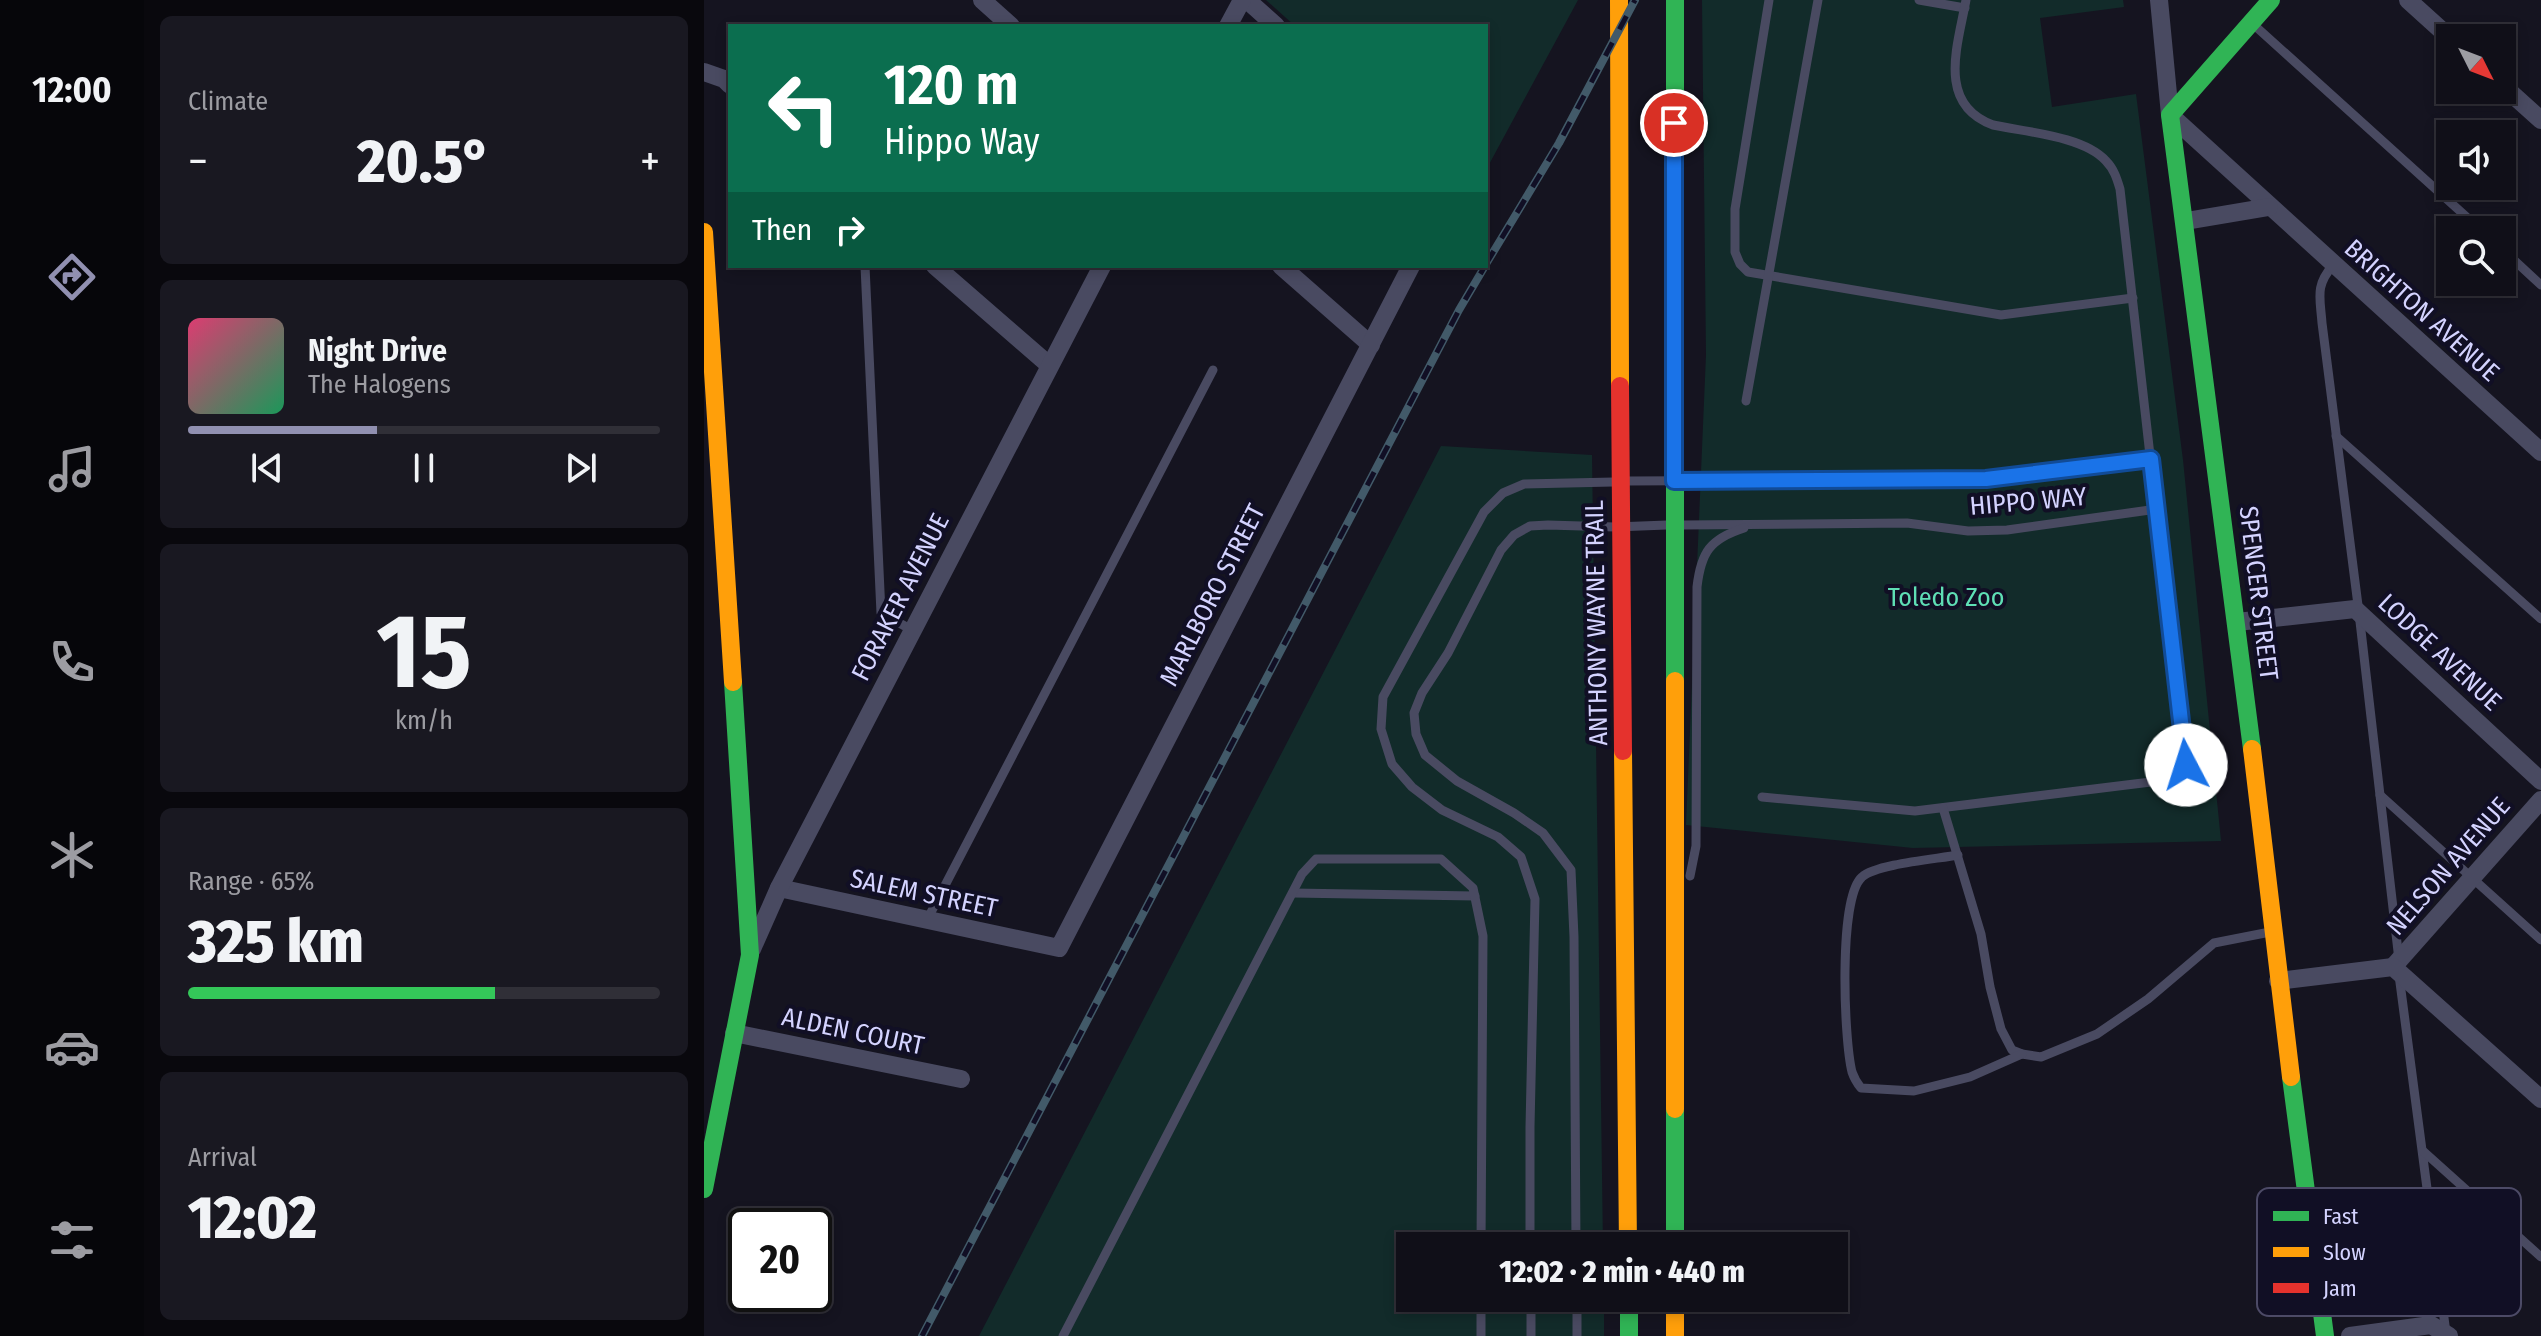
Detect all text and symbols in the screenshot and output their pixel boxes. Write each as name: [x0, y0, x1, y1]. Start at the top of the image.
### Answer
north arrow: [2436, 24, 2516, 104]
map controls: [2436, 24, 2516, 296]
text: 120 m: [884, 52, 1019, 119]
icon: left: [752, 56, 856, 160]
text: 12:00: [32, 68, 112, 112]
text: Climate: [188, 86, 268, 117]
pin: [1640, 89, 1708, 157]
icon: arrive: [1652, 101, 1696, 145]
text: Hippo Way: [884, 120, 1040, 164]
button: sound: [2436, 120, 2516, 200]
text: 20.5°: [357, 126, 491, 198]
text: −: [188, 135, 208, 188]
text: +: [640, 135, 660, 188]
icon: right: [828, 208, 872, 252]
text: Then: [752, 212, 812, 248]
button: search: [2436, 216, 2516, 296]
street label: BRIGHTON AVENUE: [2338, 233, 2505, 388]
icon: directions: [44, 249, 100, 305]
text: Night Drive: [308, 333, 447, 369]
text: The Halogens: [308, 369, 451, 400]
icon: music: [44, 441, 100, 497]
icon: previous: [245, 446, 289, 490]
icon: pause: [402, 446, 446, 490]
icon: next: [559, 446, 603, 490]
street label: HIPPO WAY: [1968, 481, 2088, 522]
street label: MARLBORO STREET: [1153, 499, 1272, 691]
street label: ANTHONY WAYNE TRAIL: [1579, 499, 1614, 746]
street label: SPENCER STREET: [2232, 504, 2285, 682]
street label: FORAKER AVENUE: [845, 509, 956, 686]
park label: Toledo Zoo: [1888, 582, 2004, 613]
street label: LODGE AVENUE: [2372, 587, 2508, 717]
text: 15: [376, 590, 472, 715]
icon: phone: [44, 634, 100, 690]
text: km/h: [395, 705, 453, 736]
position arrow: [2144, 723, 2228, 807]
street label: NELSON AVENUE: [2380, 791, 2517, 941]
icon: climate: [44, 827, 100, 883]
street label: SALEM STREET: [847, 863, 1000, 924]
text: Range · 65%: [188, 866, 314, 897]
text: 325 km: [188, 906, 364, 978]
street label: ALDEN COURT: [779, 1001, 927, 1062]
icon: car: [44, 1019, 100, 1075]
text: Arrival: [188, 1142, 257, 1173]
text: 12:02: [188, 1182, 317, 1254]
legend: [2257, 1188, 2521, 1316]
text: Fast: [2323, 1203, 2359, 1230]
speed limit sign: 20: [728, 1208, 832, 1312]
icon: filters: [44, 1212, 100, 1268]
text: Slow: [2323, 1239, 2366, 1266]
text: 12:02 · 2 min · 440 m: [1499, 1254, 1745, 1290]
text: Jam: [2323, 1275, 2357, 1302]

